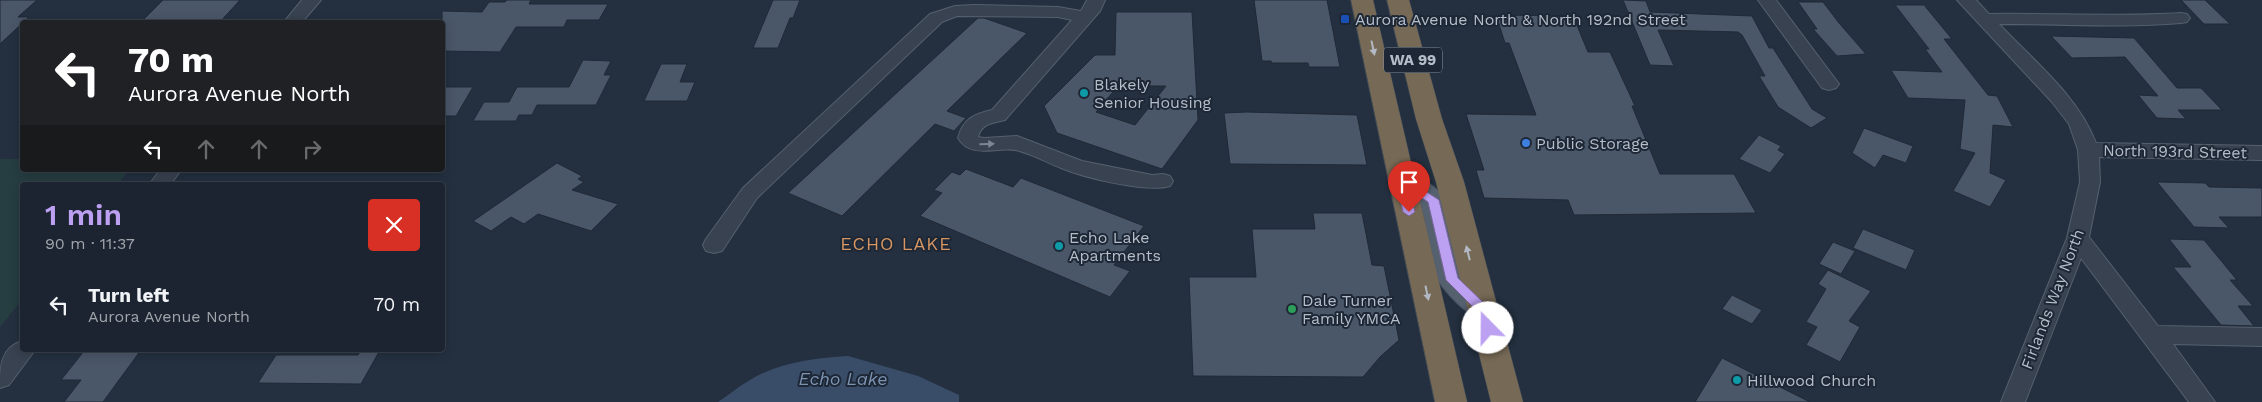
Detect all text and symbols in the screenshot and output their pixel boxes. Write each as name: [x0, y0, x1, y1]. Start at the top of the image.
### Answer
place label: Aurora Avenue North & North 192nd Street: [1355, 10, 1686, 29]
marker: Aurora Avenue North & North 192nd Street: [1339, 13, 1351, 25]
text: 70 m: [128, 39, 214, 81]
icon: left: [45, 40, 110, 105]
one-way arrow: [1369, 40, 1377, 56]
road number: WA 99: [1384, 48, 1442, 72]
place label: Blakely Senior Housing: [1094, 75, 1212, 112]
text: Aurora Avenue North: [128, 81, 351, 106]
marker: Blakely Senior Housing: [1078, 87, 1090, 99]
place label: Public Storage: [1536, 134, 1649, 153]
icon: left: [139, 135, 167, 163]
icon: ahead: [192, 135, 220, 163]
icon: ahead: [245, 135, 273, 163]
icon: right: [298, 135, 326, 163]
marker: Public Storage: [1520, 137, 1532, 149]
one-way arrow: [980, 140, 996, 148]
street label: North 193rd Street: [2103, 141, 2247, 162]
pin: [1388, 161, 1430, 212]
icon: arrive: [1395, 168, 1423, 196]
text: 1 min: [45, 197, 122, 232]
button: close: [368, 199, 420, 251]
street label: Firlands Way North: [2017, 226, 2088, 372]
place label: Echo Lake Apartments: [1069, 228, 1161, 265]
district label: ECHO LAKE: [840, 233, 952, 254]
text: 90 m · 11:37: [45, 234, 135, 253]
marker: Echo Lake Apartments: [1053, 240, 1065, 252]
one-way arrow: [1464, 246, 1472, 261]
text: Turn left: [88, 284, 169, 307]
one-way arrow: [1423, 285, 1431, 300]
icon: left: [45, 291, 73, 319]
place label: Dale Turner Family YMCA: [1302, 291, 1401, 328]
text: 70 m: [373, 293, 420, 316]
position arrow: [1461, 301, 1513, 353]
marker: Dale Turner Family YMCA: [1286, 303, 1298, 315]
text: Aurora Avenue North: [88, 307, 250, 326]
water label: Echo Lake: [798, 368, 888, 389]
place label: Hillwood Church: [1747, 371, 1876, 390]
marker: Hillwood Church: [1731, 374, 1743, 386]

